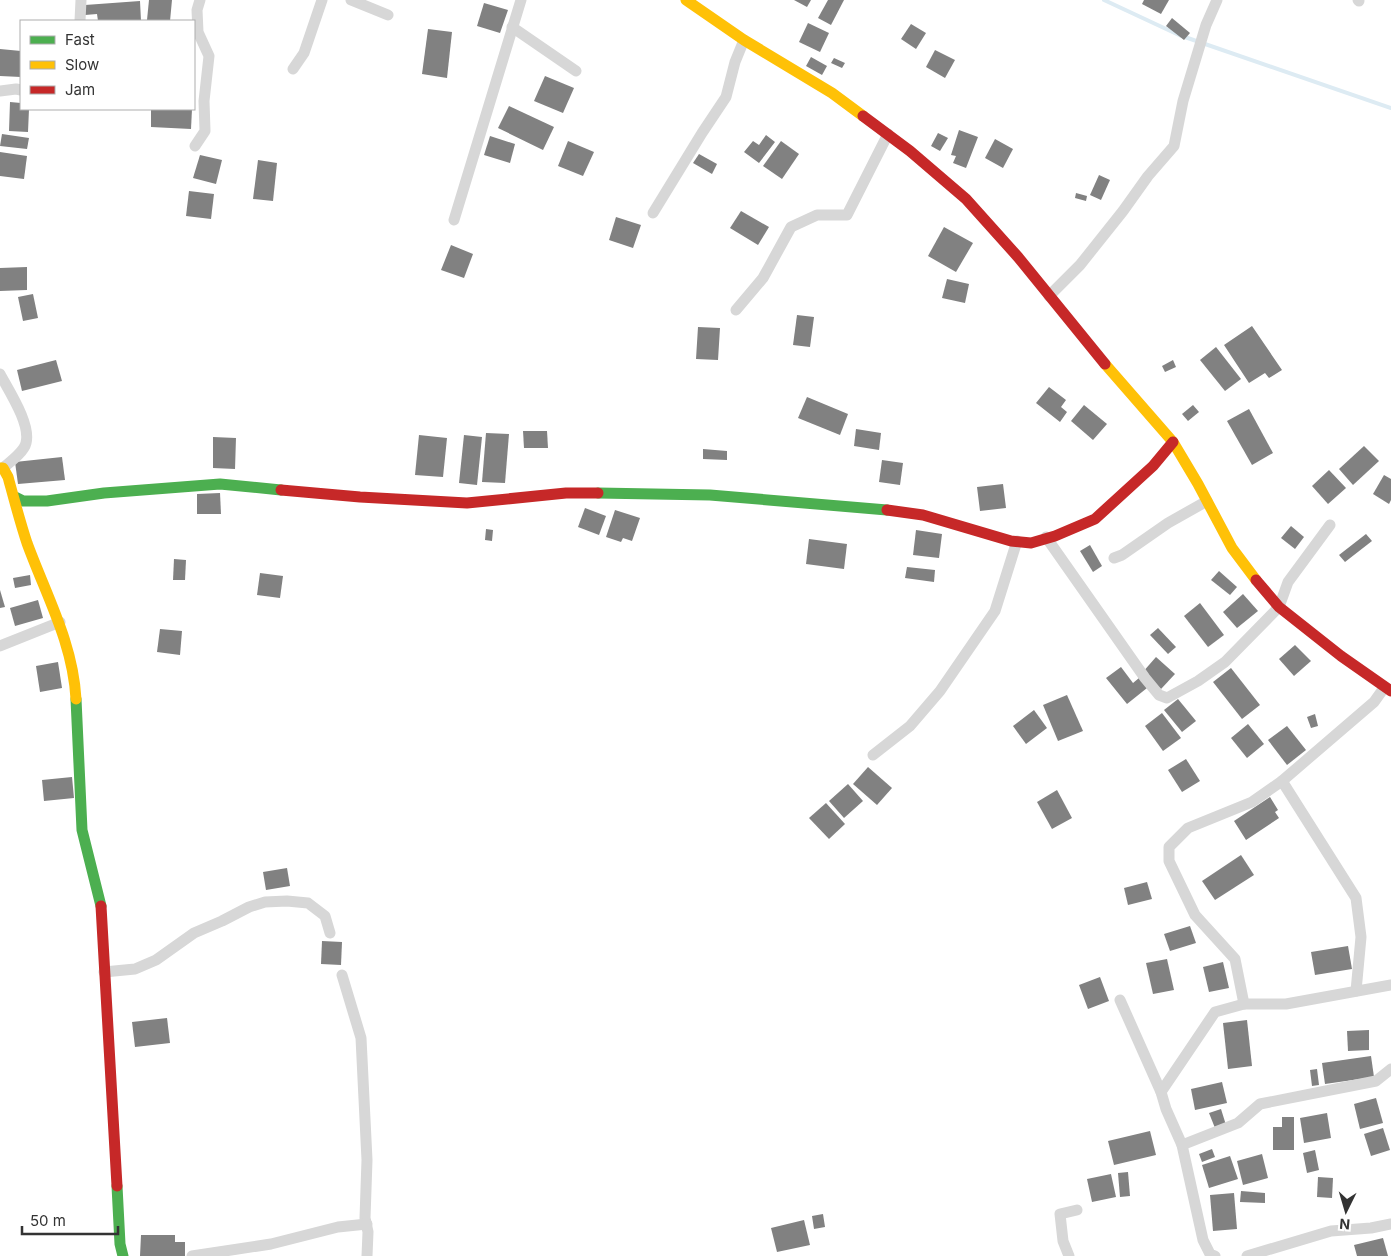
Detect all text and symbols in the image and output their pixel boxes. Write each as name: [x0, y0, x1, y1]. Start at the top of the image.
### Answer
legend: [20, 20, 195, 110]
text: Fast: [65, 30, 95, 49]
text: Slow: [65, 55, 99, 74]
text: Jam: [65, 80, 95, 99]
north arrow: [1321, 1186, 1371, 1236]
scale bar: [22, 1204, 119, 1236]
text: 50 m: [30, 1211, 66, 1230]
text: N: [1339, 1216, 1351, 1233]

